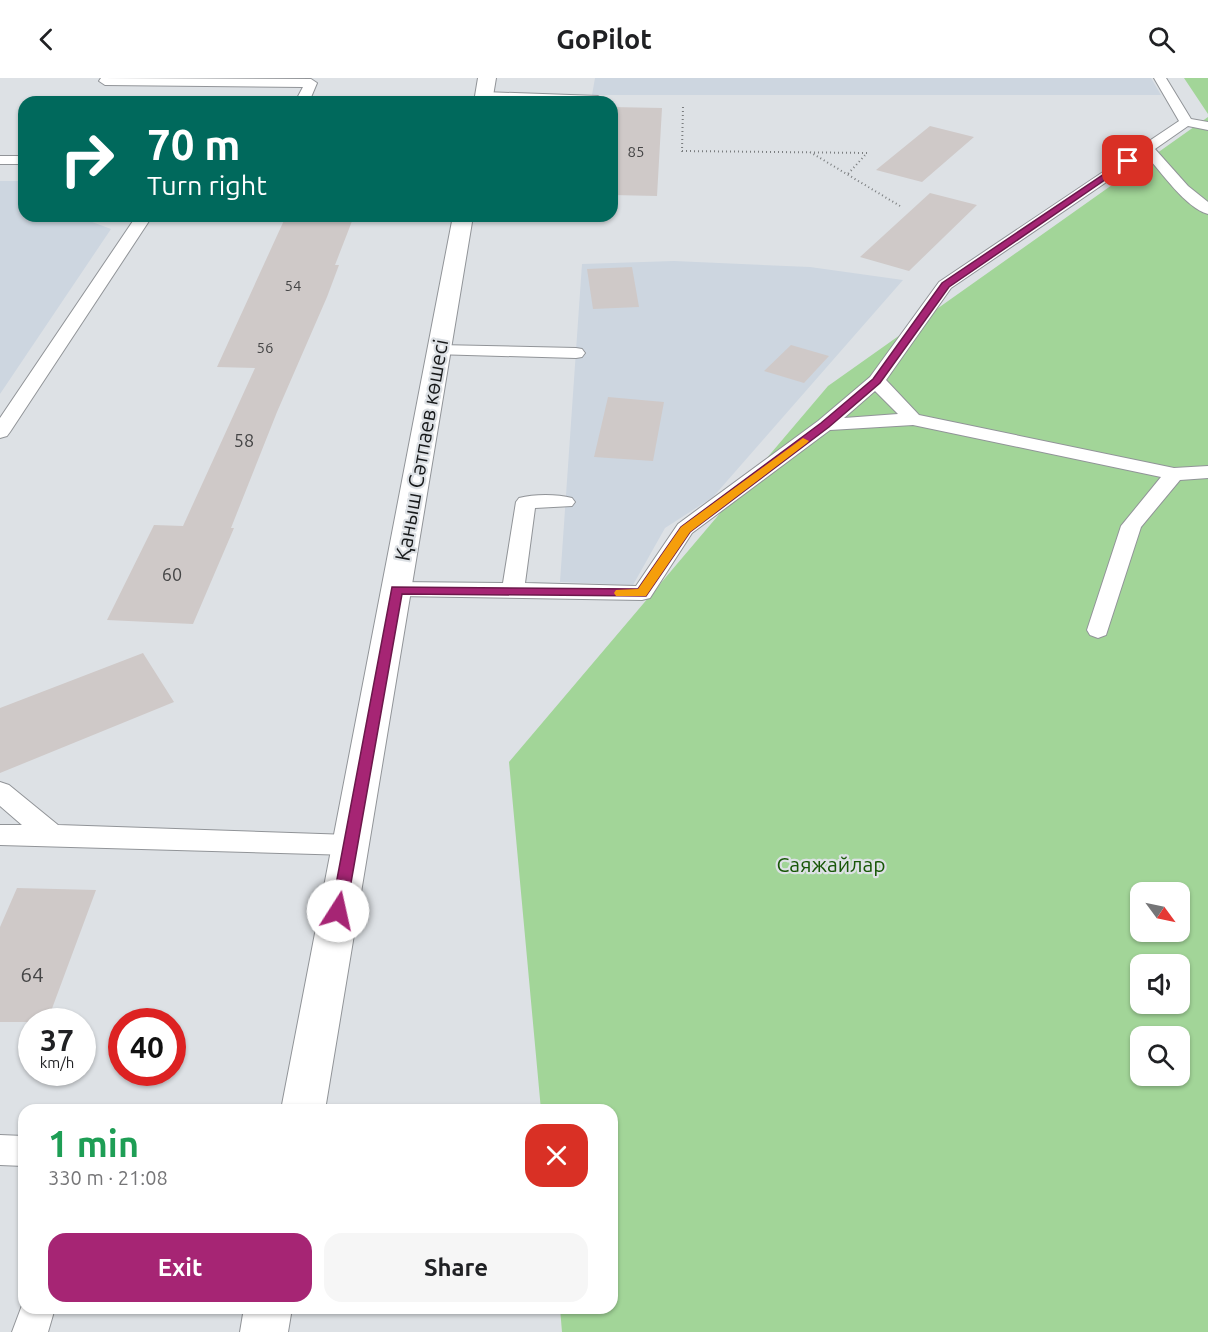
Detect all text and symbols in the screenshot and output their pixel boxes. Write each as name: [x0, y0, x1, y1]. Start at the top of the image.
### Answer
icon: back: [30, 23, 63, 56]
icon: search: [1145, 23, 1178, 56]
text: GoPilot: [556, 24, 652, 54]
icon: right: [48, 120, 126, 198]
text: 70 m: [147, 121, 241, 168]
pin: [1102, 135, 1153, 186]
house number: 85: [628, 143, 644, 160]
icon: arrive: [1111, 144, 1144, 177]
text: Turn right: [147, 170, 267, 200]
house number: 54: [285, 277, 301, 294]
street label: Қаныш Сәтпаев көшесі: [390, 337, 452, 563]
house number: 56: [257, 339, 273, 356]
house number: 58: [234, 430, 254, 450]
house number: 60: [162, 564, 182, 584]
park label: Саяжайлар: [776, 852, 886, 876]
position arrow: [306, 879, 370, 943]
north arrow: [1130, 882, 1190, 942]
map controls: [1130, 882, 1190, 1086]
button: sound: [1130, 954, 1190, 1014]
house number: 64: [20, 962, 44, 986]
speed limit sign: 40: [108, 1008, 186, 1086]
text: 37: [40, 1023, 74, 1057]
button: search: [1130, 1026, 1190, 1086]
text: km/h: [40, 1054, 74, 1071]
text: 1 min: [48, 1123, 139, 1164]
button: close: [525, 1124, 588, 1187]
text: 330 m · 21:08: [48, 1166, 168, 1189]
button: Exit: [48, 1233, 312, 1302]
button: Share: [324, 1233, 588, 1302]

